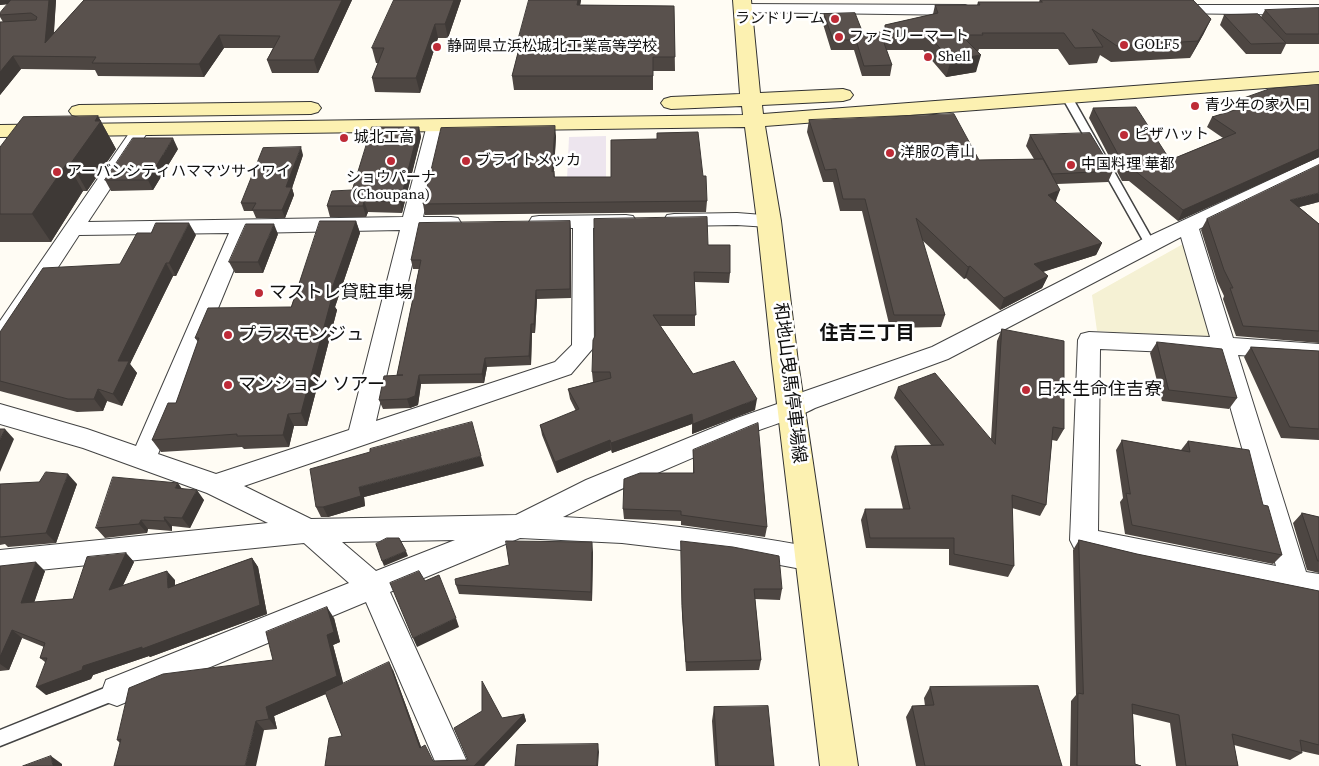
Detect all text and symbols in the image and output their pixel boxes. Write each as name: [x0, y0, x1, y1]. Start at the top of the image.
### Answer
place label: ランドリーム: [735, 10, 825, 28]
marker: ランドリーム: [829, 13, 841, 25]
place label: ファミリーマート: [849, 28, 969, 46]
marker: ファミリーマート: [833, 31, 845, 43]
place label: GOLF5: [1134, 36, 1179, 54]
place label: 静岡県立浜松城北工業高等学校: [447, 38, 657, 56]
marker: GOLF5: [1118, 39, 1130, 51]
marker: 静岡県立浜松城北工業高等学校: [431, 41, 443, 53]
place label: Shell: [938, 48, 971, 66]
marker: Shell: [922, 51, 934, 63]
place label: 青少年の家入口: [1205, 97, 1310, 115]
marker: 青少年の家入口: [1189, 100, 1201, 112]
place label: ピザハット: [1134, 126, 1209, 144]
place label: 城北工高: [354, 129, 414, 147]
marker: ピザハット: [1118, 129, 1130, 141]
marker: 城北工高: [338, 132, 350, 144]
place label: 洋服の青山: [900, 144, 975, 162]
marker: 洋服の青山: [884, 147, 896, 159]
place label: ブライトメッカ: [476, 152, 581, 170]
marker: ショウパーナ (Choupana): [385, 155, 397, 167]
marker: ブライトメッカ: [460, 155, 472, 167]
place label: 中国料理 華都: [1081, 156, 1174, 174]
marker: 中国料理 華都: [1065, 159, 1077, 171]
place label: アーバンシティハママツサイワイ: [67, 163, 291, 181]
marker: アーバンシティハママツサイワイ: [51, 166, 63, 178]
place label: ショウパーナ (Choupana): [346, 169, 436, 204]
place label: マストレ貸駐車場: [269, 282, 413, 304]
marker: マストレ貸駐車場: [253, 287, 265, 299]
street label: 和地山曳馬停車場線: [768, 301, 810, 465]
district label: 住吉三丁目: [820, 323, 914, 345]
place label: プラスモンジュ: [238, 324, 364, 346]
marker: プラスモンジュ: [222, 329, 234, 341]
place label: マンション ソアー: [238, 374, 385, 396]
marker: マンション ソアー: [222, 379, 234, 391]
place label: 日本生命住吉寮: [1036, 379, 1162, 401]
marker: 日本生命住吉寮: [1020, 384, 1032, 396]

